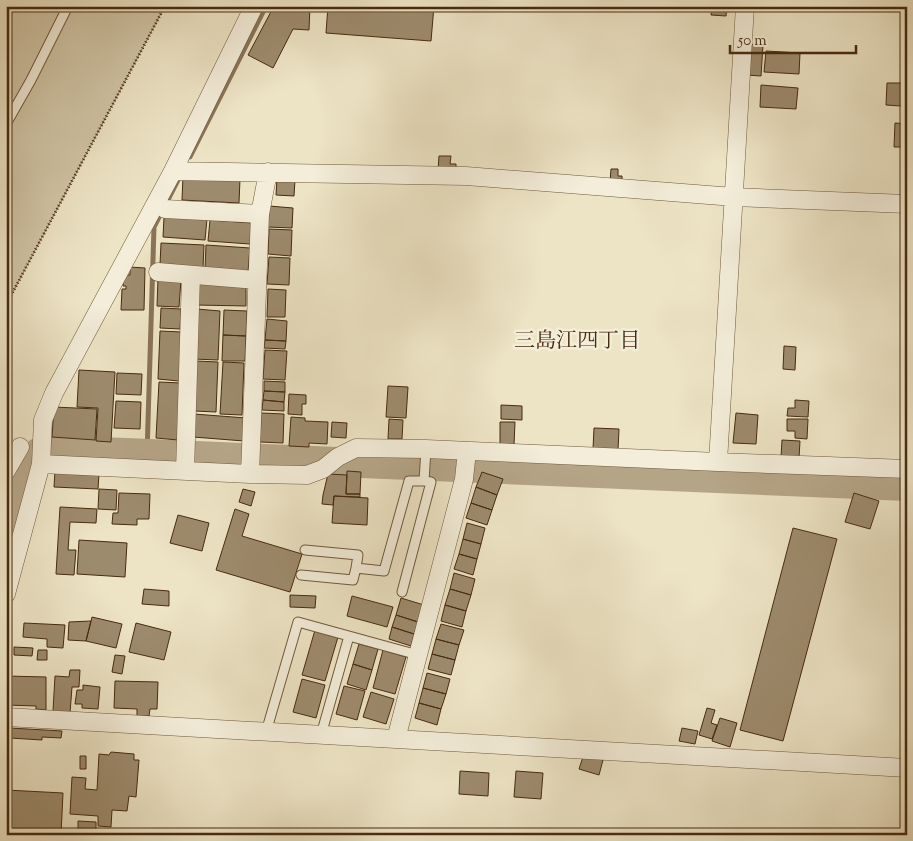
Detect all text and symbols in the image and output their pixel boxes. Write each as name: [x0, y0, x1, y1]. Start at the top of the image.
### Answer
scale bar: [730, 22, 857, 54]
text: 50 m: [737, 31, 767, 52]
district label: 三島江四丁目: [514, 327, 640, 357]

